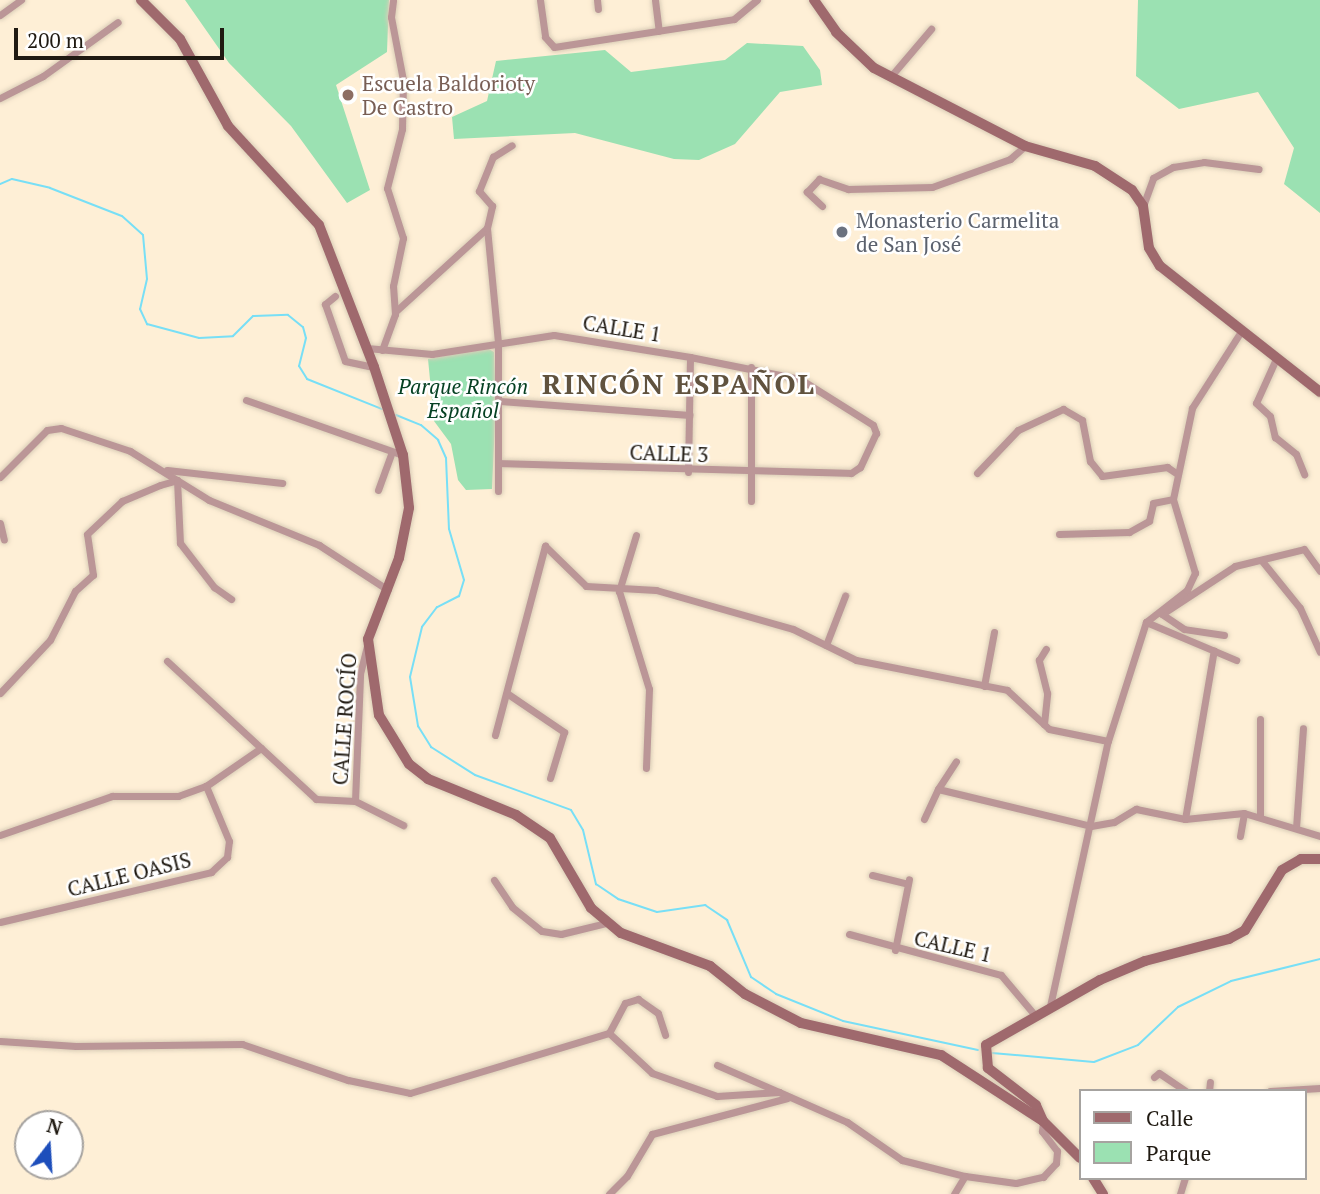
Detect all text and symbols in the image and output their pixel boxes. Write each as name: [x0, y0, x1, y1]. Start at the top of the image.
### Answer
scale bar: [18, 14, 228, 58]
text: 200 m: [27, 26, 84, 54]
place label: Escuela Baldorioty De Castro: [362, 70, 535, 120]
marker: Escuela Baldorioty De Castro: [340, 87, 356, 103]
place label: Monasterio Carmelita de San José: [856, 207, 1059, 257]
marker: Monasterio Carmelita de San José: [834, 224, 850, 240]
street label: CALLE 1: [581, 309, 663, 347]
district label: RINCÓN ESPAÑOL: [544, 367, 814, 401]
park label: Parque Rincón Español: [398, 373, 528, 423]
street label: CALLE 3: [629, 439, 709, 467]
street label: CALLE ROCÍO: [327, 652, 361, 786]
street label: CALLE OASIS: [65, 846, 193, 902]
street label: CALLE 1: [912, 925, 994, 967]
legend: [1078, 1089, 1306, 1180]
text: Calle: [1146, 1104, 1193, 1132]
north arrow: [14, 1110, 84, 1180]
text: N: [44, 1112, 65, 1140]
text: Parque: [1146, 1139, 1211, 1167]

